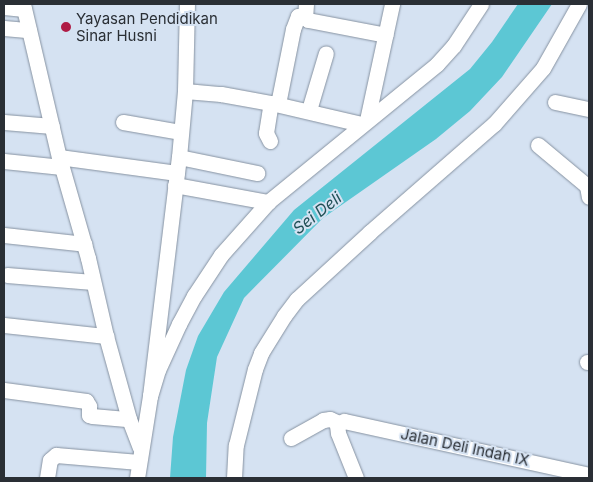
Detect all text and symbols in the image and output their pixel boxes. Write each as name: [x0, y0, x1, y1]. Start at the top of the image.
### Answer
place label: Yayasan Pendidikan Sinar Husni: [76, 9, 218, 44]
marker: Yayasan Pendidikan Sinar Husni: [60, 21, 72, 33]
water label: Sei Deli: [289, 188, 345, 238]
street label: Jalan Deli Indah IX: [399, 425, 531, 469]

